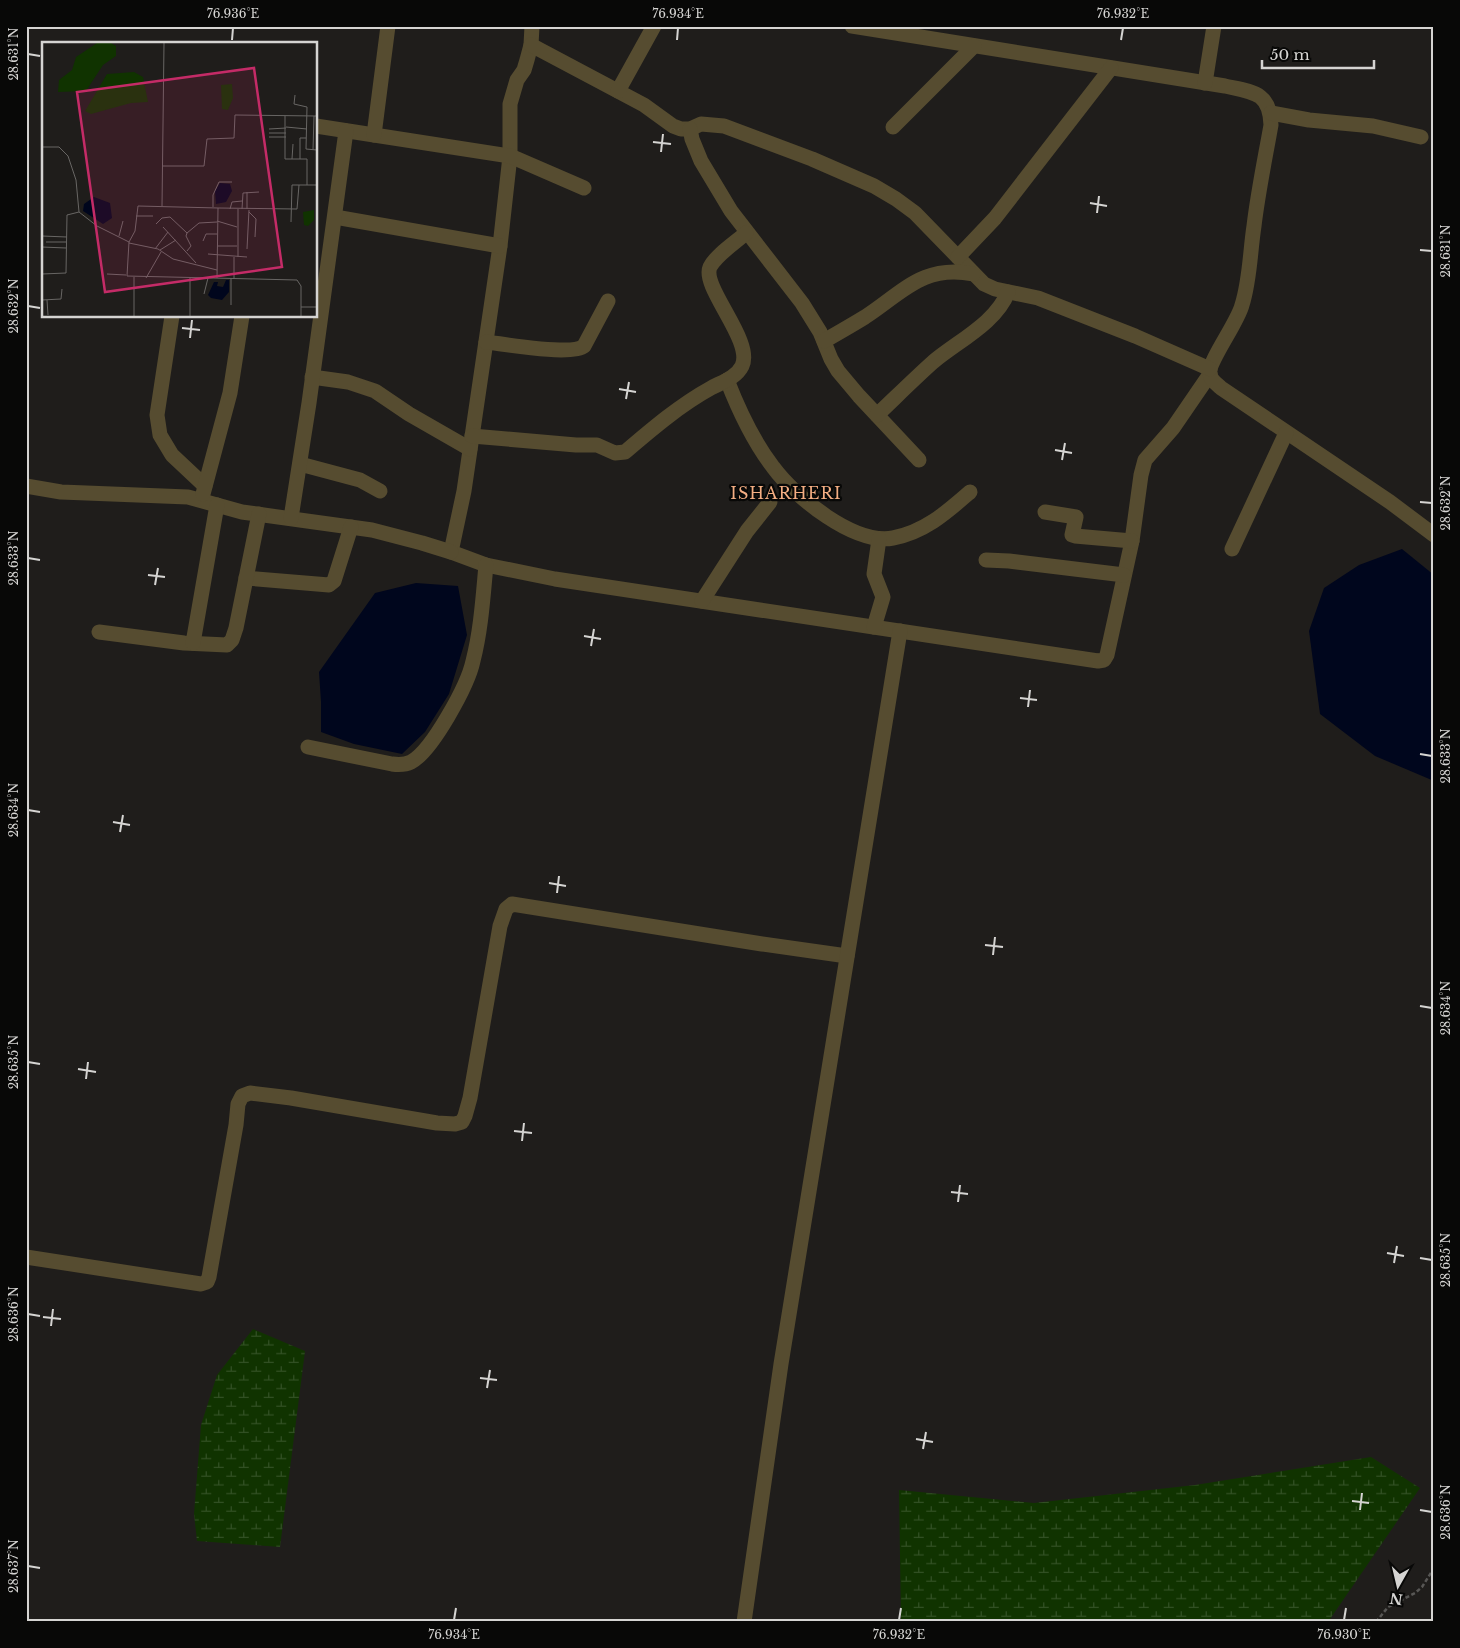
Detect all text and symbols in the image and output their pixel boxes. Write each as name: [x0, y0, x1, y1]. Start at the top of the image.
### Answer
text: 76.936°E: [207, 6, 260, 21]
text: 76.934°E: [652, 6, 704, 21]
text: 76.932°E: [1097, 6, 1149, 21]
text: 28.631°N: [6, 27, 21, 81]
scale bar: [1262, 38, 1375, 70]
inset map: [42, 42, 318, 318]
text: 50 m: [1270, 45, 1310, 64]
text: 28.631°N: [1438, 224, 1453, 278]
text: 28.632°N: [6, 278, 21, 334]
text: 28.632°N: [1438, 475, 1453, 531]
district label: ISHARHERI: [730, 483, 842, 503]
text: 28.633°N: [6, 530, 21, 586]
text: 28.633°N: [1438, 728, 1453, 784]
text: 28.634°N: [6, 783, 21, 837]
text: 28.634°N: [1438, 981, 1453, 1035]
text: 28.635°N: [6, 1035, 21, 1089]
text: 28.635°N: [1438, 1233, 1453, 1287]
text: 28.636°N: [6, 1286, 21, 1342]
text: 28.636°N: [1438, 1484, 1453, 1540]
text: 28.637°N: [6, 1539, 21, 1593]
north arrow: [1372, 1560, 1422, 1610]
text: N: [1388, 1589, 1404, 1609]
text: 76.934°E: [428, 1627, 480, 1642]
text: 76.932°E: [873, 1627, 925, 1642]
text: 76.930°E: [1317, 1627, 1371, 1642]

